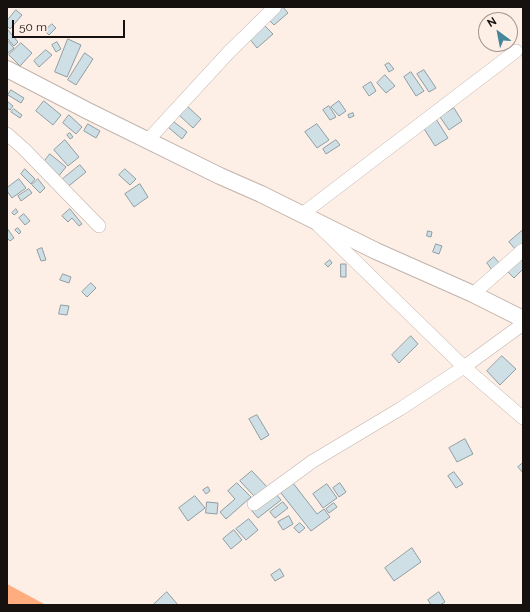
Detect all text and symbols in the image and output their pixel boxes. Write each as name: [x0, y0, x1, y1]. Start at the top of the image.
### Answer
scale bar: [14, 12, 127, 38]
north arrow: [478, 12, 518, 52]
text: N: [485, 15, 499, 30]
text: 50 m: [19, 20, 47, 34]

